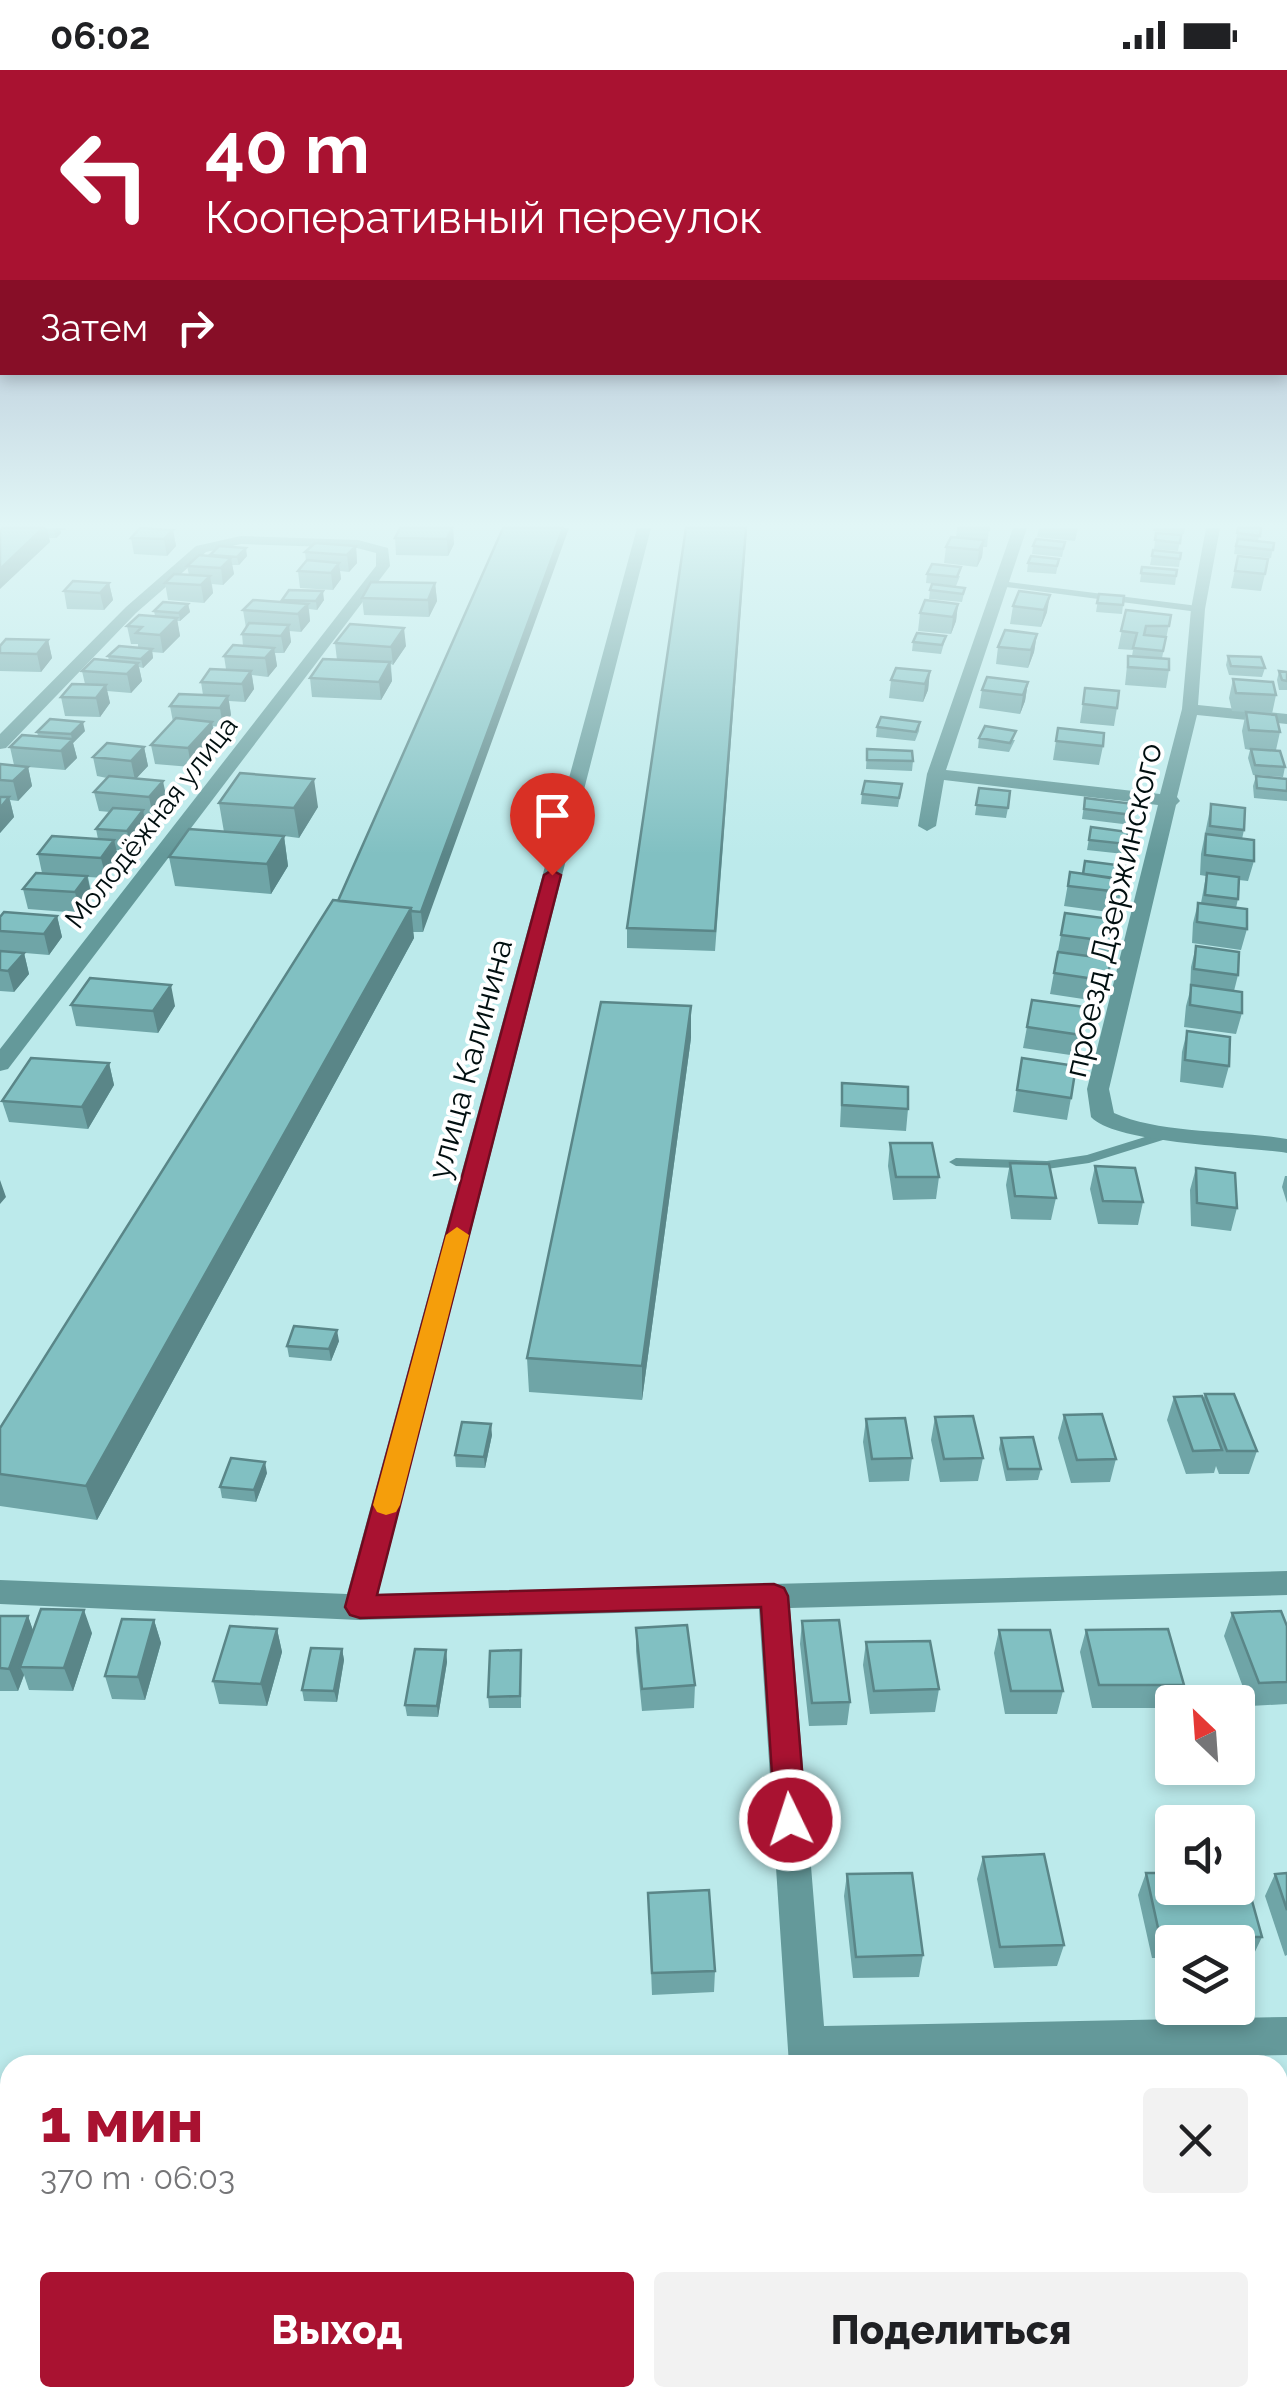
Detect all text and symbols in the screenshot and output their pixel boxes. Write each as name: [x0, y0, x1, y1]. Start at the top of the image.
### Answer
text: 06:02: [50, 13, 151, 58]
text: 40 m: [205, 107, 370, 189]
icon: left: [40, 110, 170, 240]
text: Кооперативный переулок: [205, 191, 762, 244]
icon: right: [168, 300, 223, 355]
text: Затем: [40, 305, 148, 350]
street label: Молодёжная улица: [58, 710, 244, 935]
street label: проезд Дзержинского: [1056, 739, 1169, 1080]
pin: [510, 773, 595, 876]
icon: arrive: [525, 788, 580, 843]
street label: улица Калинина: [420, 935, 519, 1183]
north arrow: [1155, 1685, 1255, 1785]
map controls: [1155, 1685, 1255, 2025]
position arrow: [738, 1768, 842, 1872]
button: sound: [1155, 1805, 1255, 1905]
button: layers: [1155, 1925, 1255, 2025]
text: 1 мин: [40, 2086, 203, 2156]
button: close: [1143, 2088, 1248, 2193]
text: 370 m · 06:03: [40, 2159, 235, 2196]
button: Выход: [40, 2272, 634, 2387]
button: Поделиться: [654, 2272, 1248, 2387]

